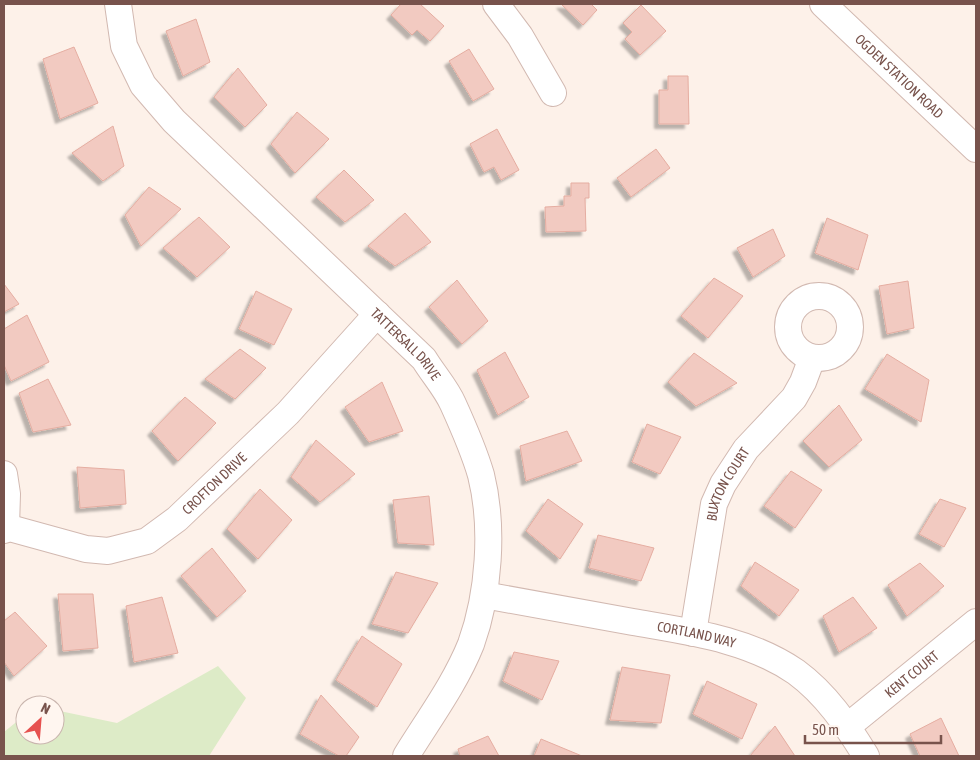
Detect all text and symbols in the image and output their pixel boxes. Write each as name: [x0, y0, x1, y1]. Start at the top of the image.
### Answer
street label: OGDEN STATION ROAD: [852, 31, 947, 122]
street label: TATTERSALL DRIVE: [367, 305, 444, 383]
street label: BUXTON COURT: [703, 445, 753, 522]
street label: CROFTON DRIVE: [179, 449, 250, 518]
street label: CORTLAND WAY: [656, 618, 738, 651]
street label: KENT COURT: [881, 648, 942, 701]
north arrow: [15, 695, 65, 745]
text: N: [38, 699, 53, 717]
scale bar: [805, 712, 941, 744]
text: 50 m: [812, 721, 839, 738]

